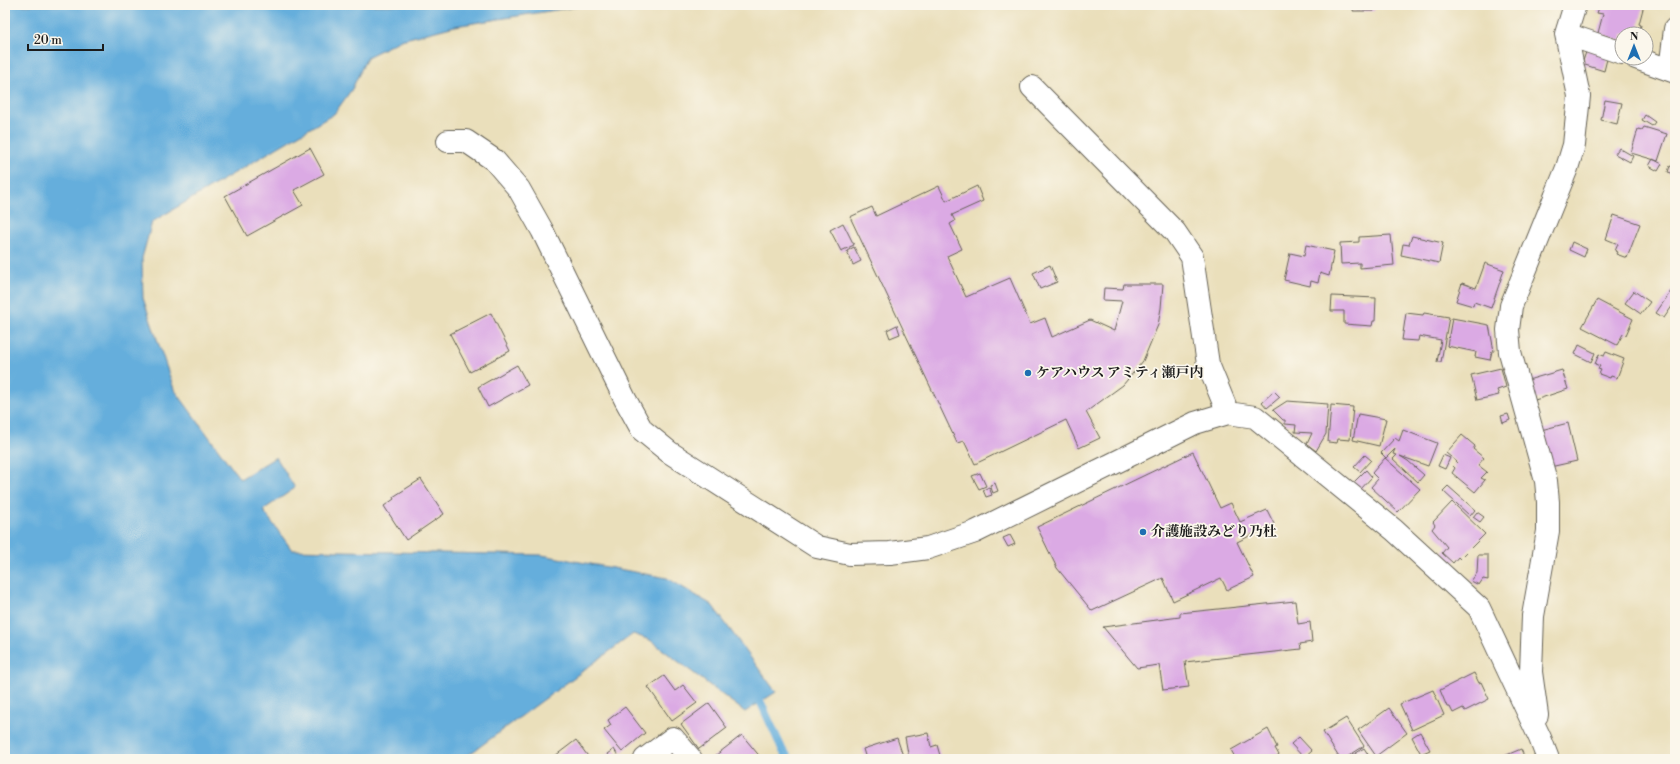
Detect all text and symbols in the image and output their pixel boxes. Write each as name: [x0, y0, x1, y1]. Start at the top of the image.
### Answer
scale bar: [28, 26, 103, 52]
north arrow: [1614, 26, 1654, 66]
text: N: [1630, 30, 1639, 44]
text: 20 m: [34, 33, 62, 48]
place label: ケアハウス アミティ瀬戸内: [1036, 364, 1204, 382]
marker: ケアハウス アミティ瀬戸内: [1023, 368, 1033, 378]
place label: 介護施設みどり乃杜: [1151, 523, 1277, 541]
marker: 介護施設みどり乃杜: [1138, 527, 1148, 537]

